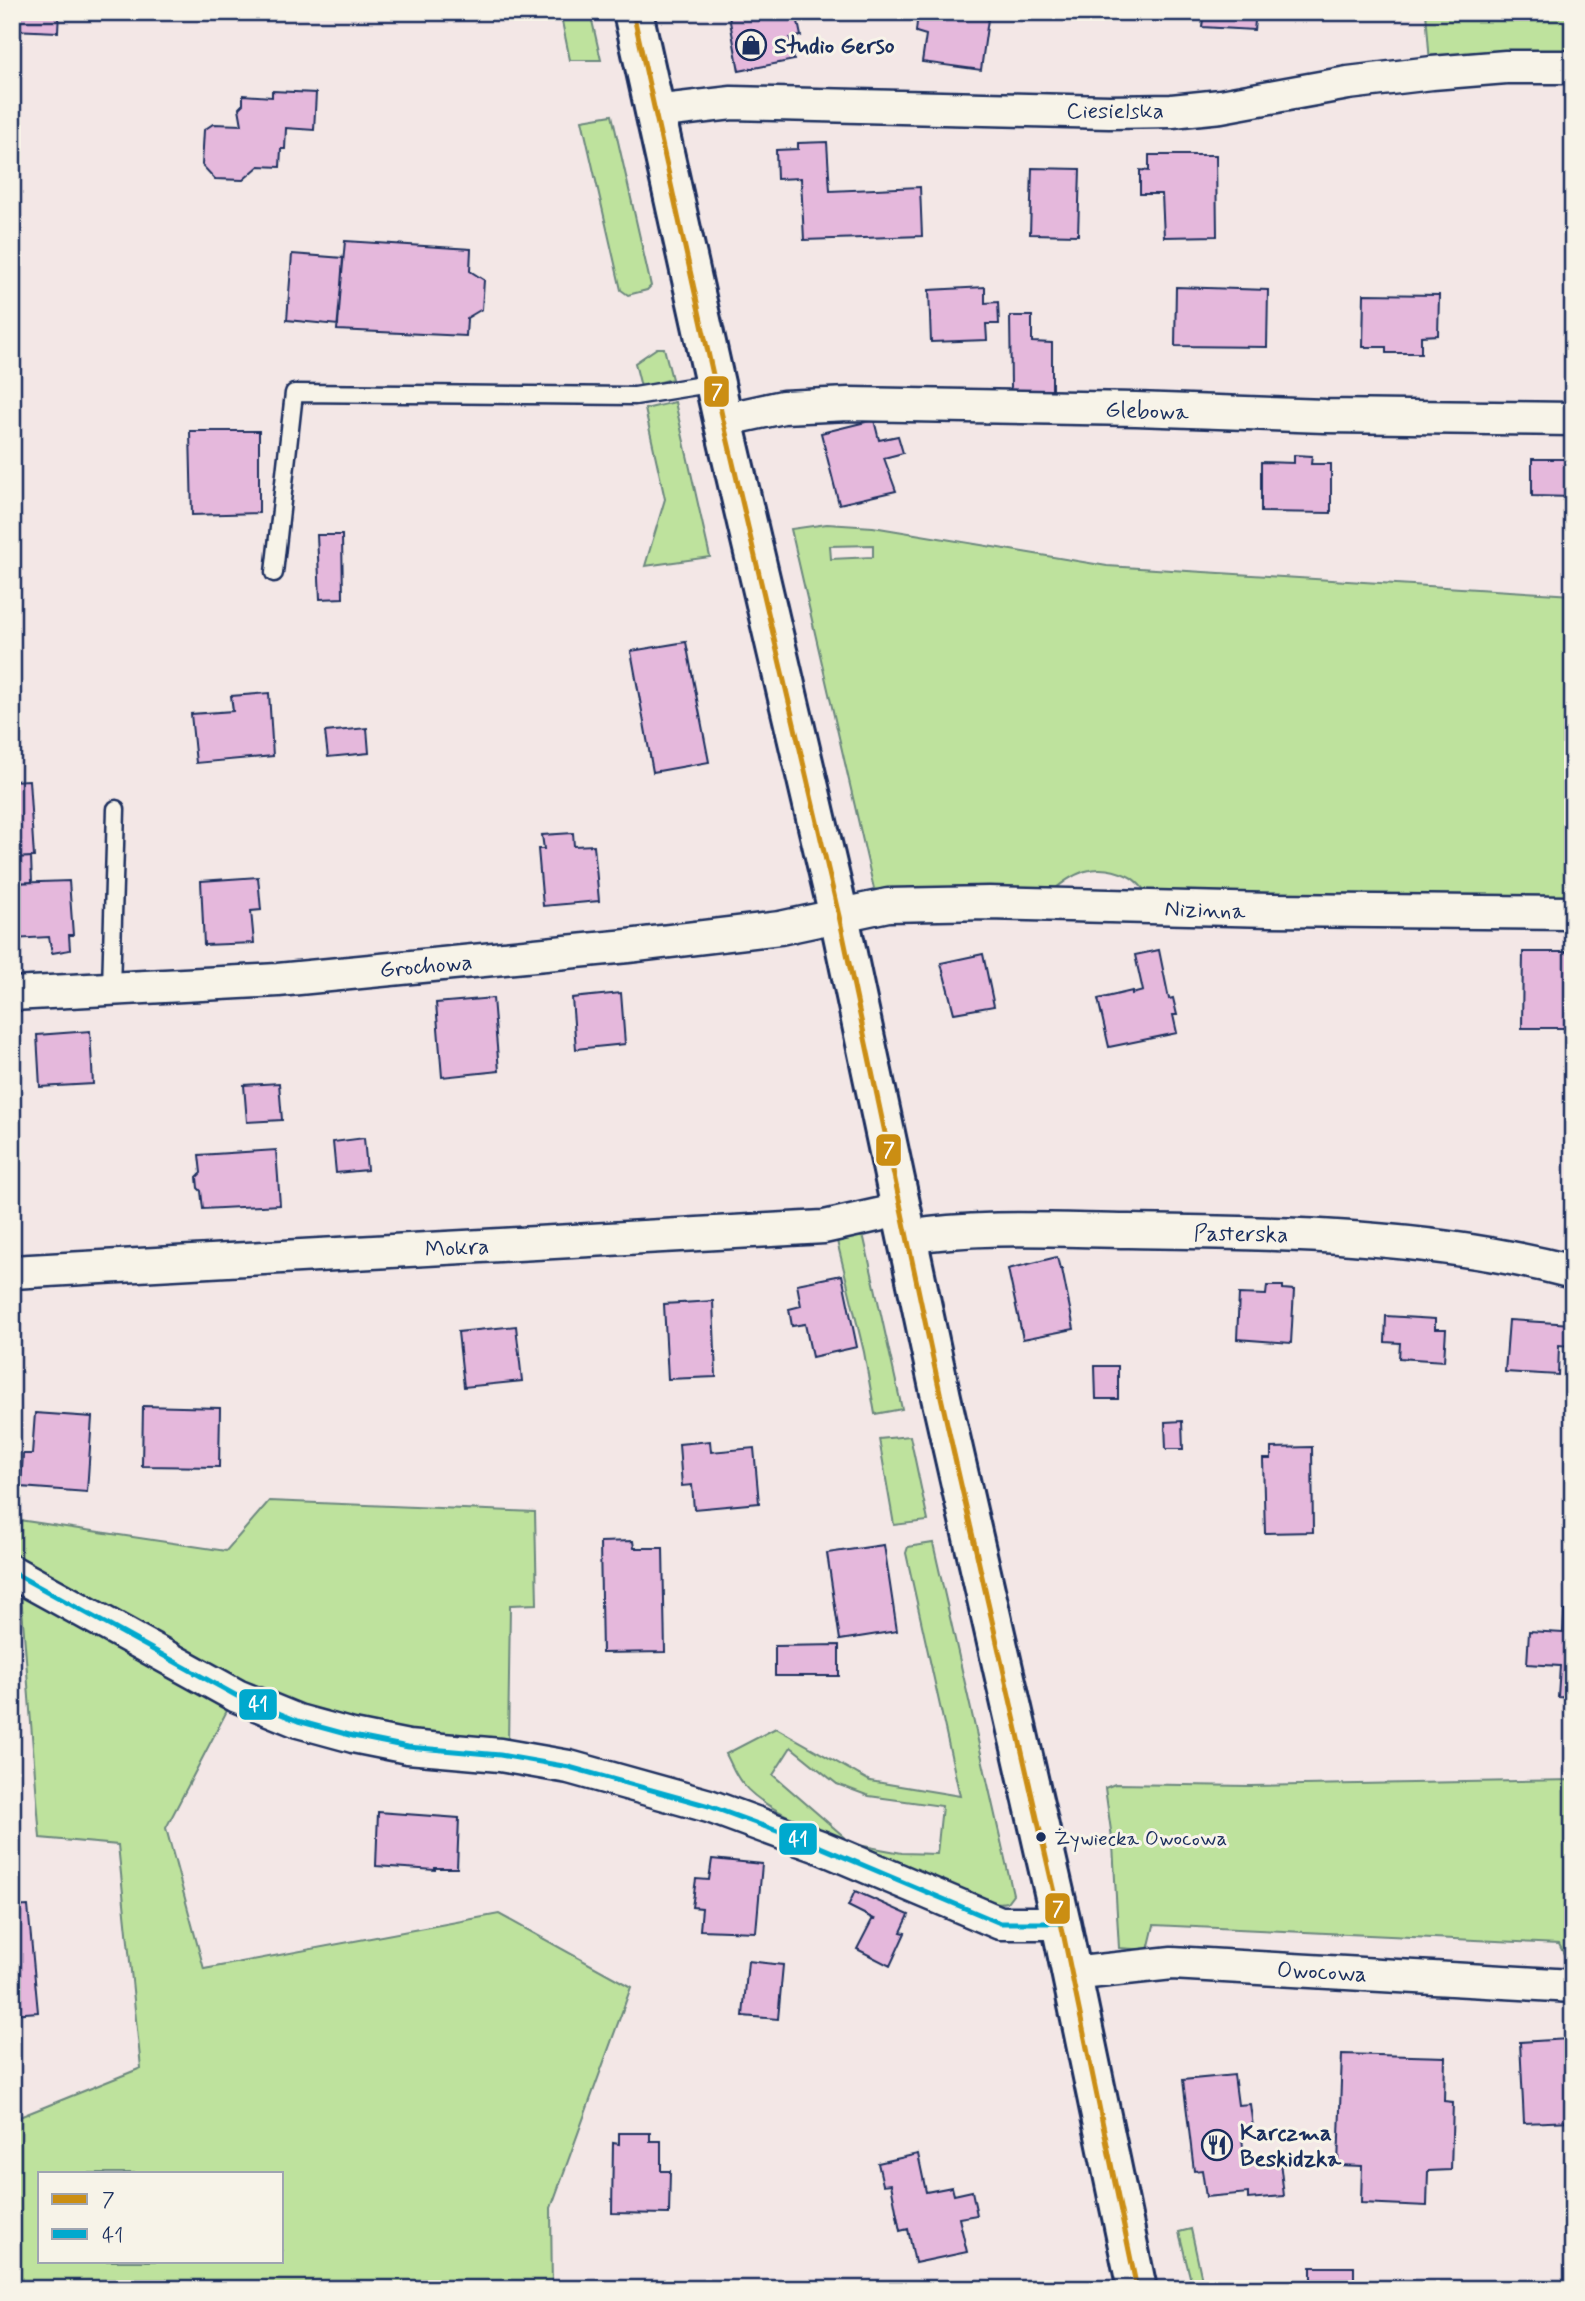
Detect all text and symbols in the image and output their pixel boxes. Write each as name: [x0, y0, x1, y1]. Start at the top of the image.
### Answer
shop icon: Studio Gerso: [734, 28, 768, 62]
place label: Studio Gerso: [774, 32, 895, 62]
street label: Ciesielska: [1066, 97, 1164, 127]
line badge: 7: [703, 375, 730, 408]
text: 7: [711, 380, 723, 405]
street label: Glebowa: [1105, 396, 1189, 428]
street label: Nizinna: [1164, 895, 1246, 927]
street label: Grochowa: [378, 948, 474, 986]
line badge: 7: [875, 1133, 902, 1167]
text: 7: [883, 1138, 895, 1163]
street label: Pasterska: [1193, 1219, 1289, 1251]
street label: Mokra: [424, 1232, 490, 1266]
line badge: 41: [238, 1688, 278, 1721]
text: 41: [248, 1693, 268, 1718]
line badge: 41: [778, 1822, 818, 1856]
place label: Żywiecka Owocowa: [1054, 1825, 1227, 1853]
text: 41: [788, 1828, 808, 1853]
marker: Żywiecka Owocowa: [1034, 1830, 1048, 1844]
line badge: 7: [1044, 1892, 1071, 1925]
text: 7: [1052, 1897, 1064, 1922]
street label: Owocowa: [1276, 1956, 1368, 1990]
place label: Karczma Beskidzka: [1240, 2119, 1342, 2175]
restaurant icon: Karczma Beskidzka: [1200, 2128, 1234, 2162]
legend: [38, 2172, 284, 2262]
text: 7: [102, 2186, 115, 2214]
text: 41: [102, 2222, 123, 2250]

